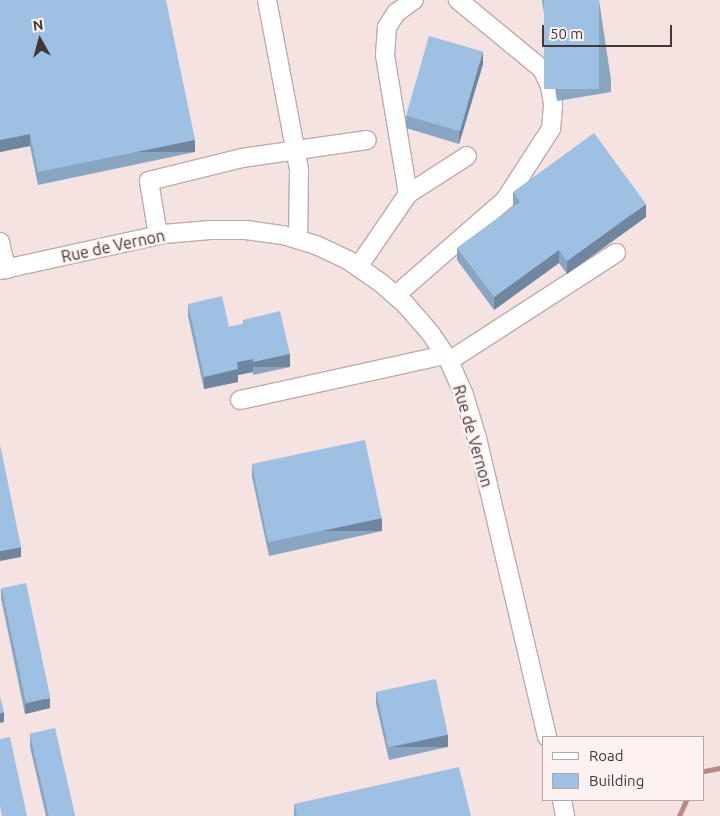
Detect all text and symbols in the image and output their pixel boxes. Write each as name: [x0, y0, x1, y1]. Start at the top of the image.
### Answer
north arrow: [15, 15, 65, 65]
scale bar: [545, 15, 675, 47]
text: N: [32, 17, 44, 34]
text: 50 m: [550, 25, 583, 42]
street label: Rue de Vernon: [59, 226, 167, 266]
street label: Rue de Vernon: [449, 383, 497, 489]
legend: [542, 736, 705, 801]
text: Road: [589, 747, 624, 764]
text: Building: [589, 772, 644, 789]

